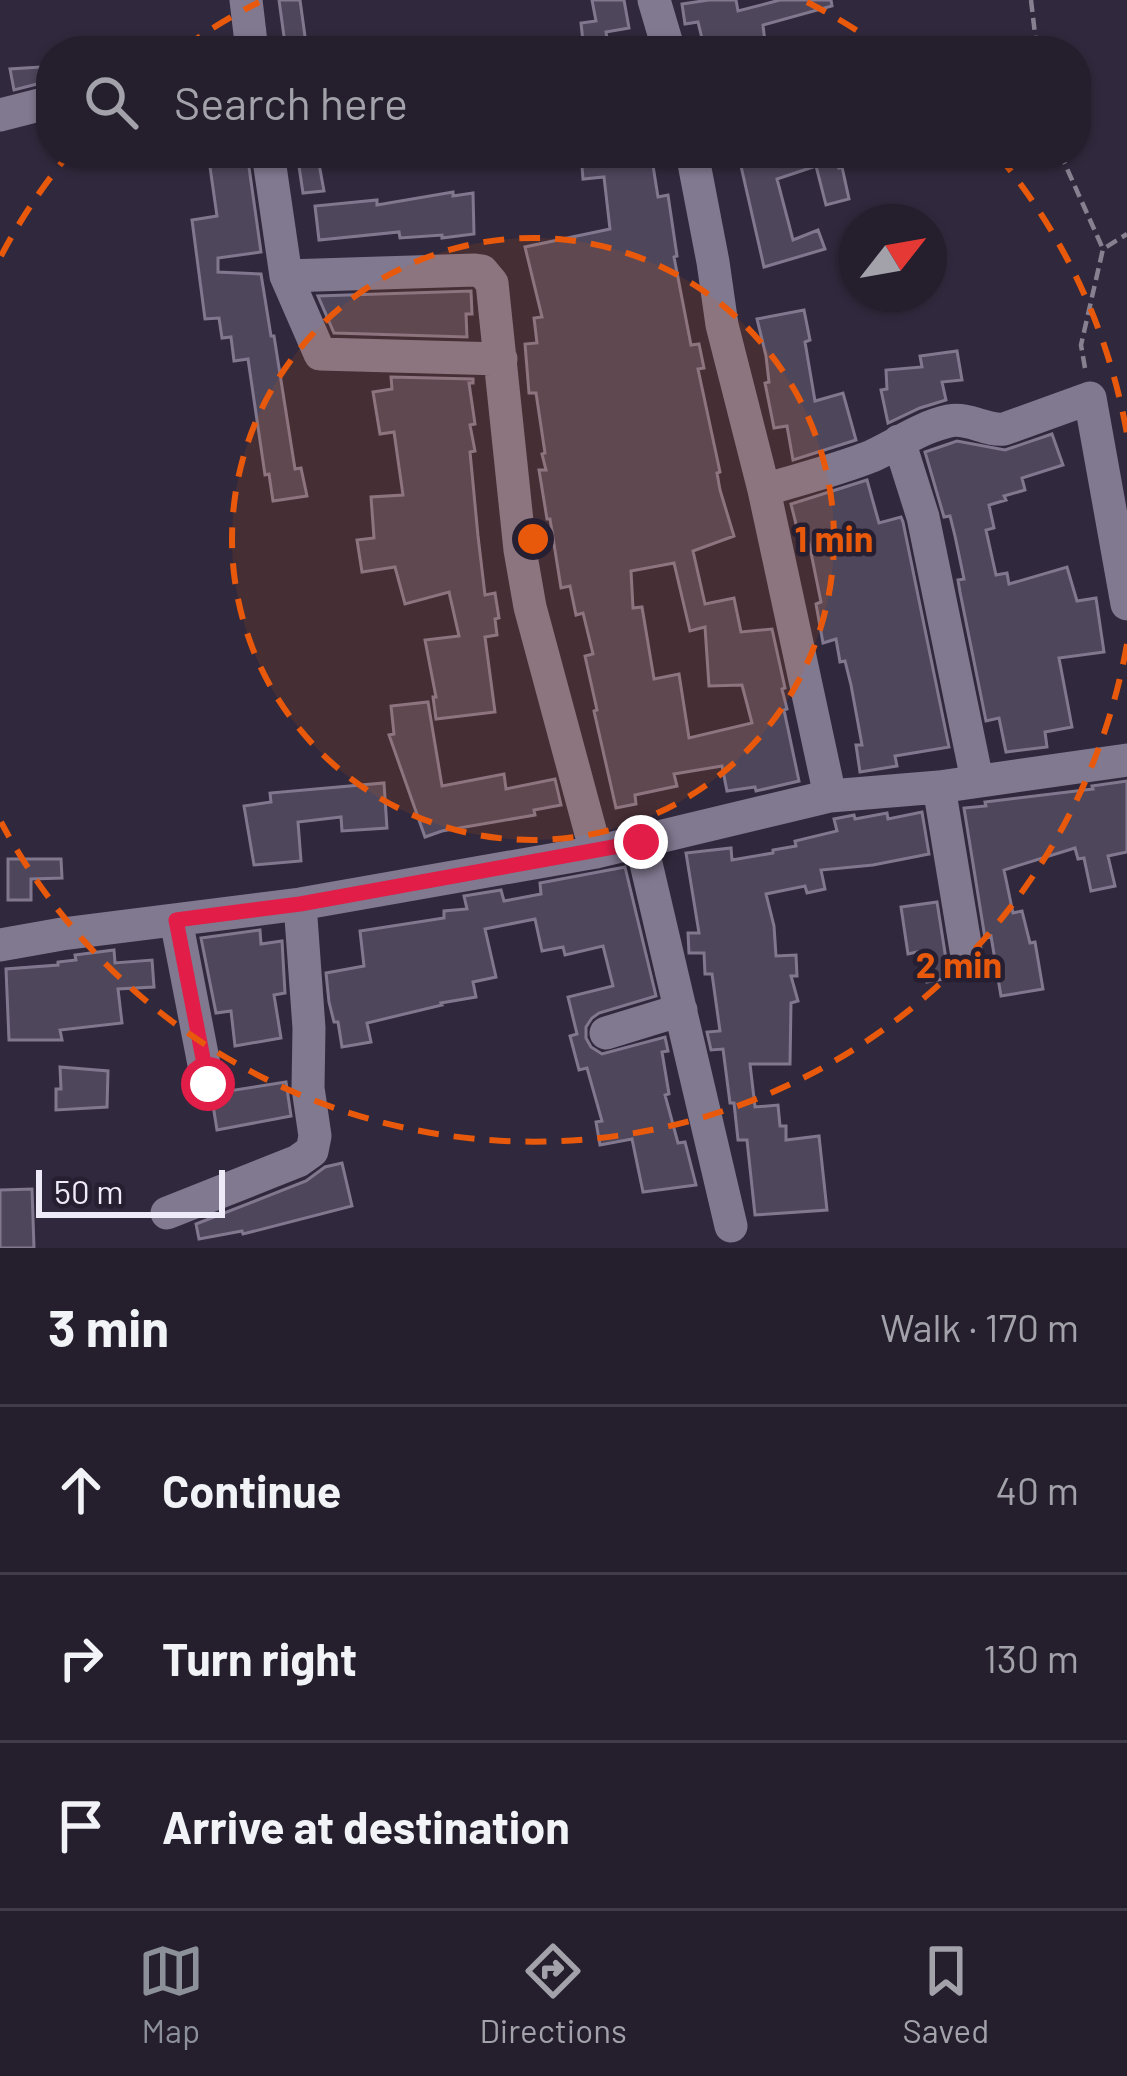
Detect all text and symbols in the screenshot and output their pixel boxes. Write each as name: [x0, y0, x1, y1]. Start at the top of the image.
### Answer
search box: [36, 36, 1091, 168]
icon: search: [78, 69, 144, 135]
text: Search here: [174, 75, 408, 129]
north arrow: [839, 204, 947, 312]
text: 1 min: [795, 516, 873, 559]
centre of rings: [512, 518, 554, 560]
route end: [614, 815, 668, 869]
text: 2 min: [916, 942, 1002, 985]
route start: [181, 1057, 235, 1111]
scale bar: [36, 1164, 225, 1217]
text: 50 m: [54, 1171, 124, 1211]
text: 3 min: [48, 1296, 169, 1357]
text: Walk · 170 m: [880, 1303, 1079, 1350]
icon: ahead: [48, 1457, 114, 1523]
text: Continue: [162, 1463, 341, 1517]
text: 40 m: [995, 1466, 1079, 1513]
icon: right: [48, 1625, 114, 1691]
text: Turn right: [162, 1631, 357, 1685]
text: 130 m: [983, 1634, 1079, 1681]
icon: arrive: [48, 1793, 114, 1859]
text: Arrive at destination: [162, 1799, 570, 1853]
tab: Map: [138, 1938, 204, 2050]
tab: Directions: [479, 1938, 627, 2050]
tab: Saved: [903, 1938, 989, 2050]

